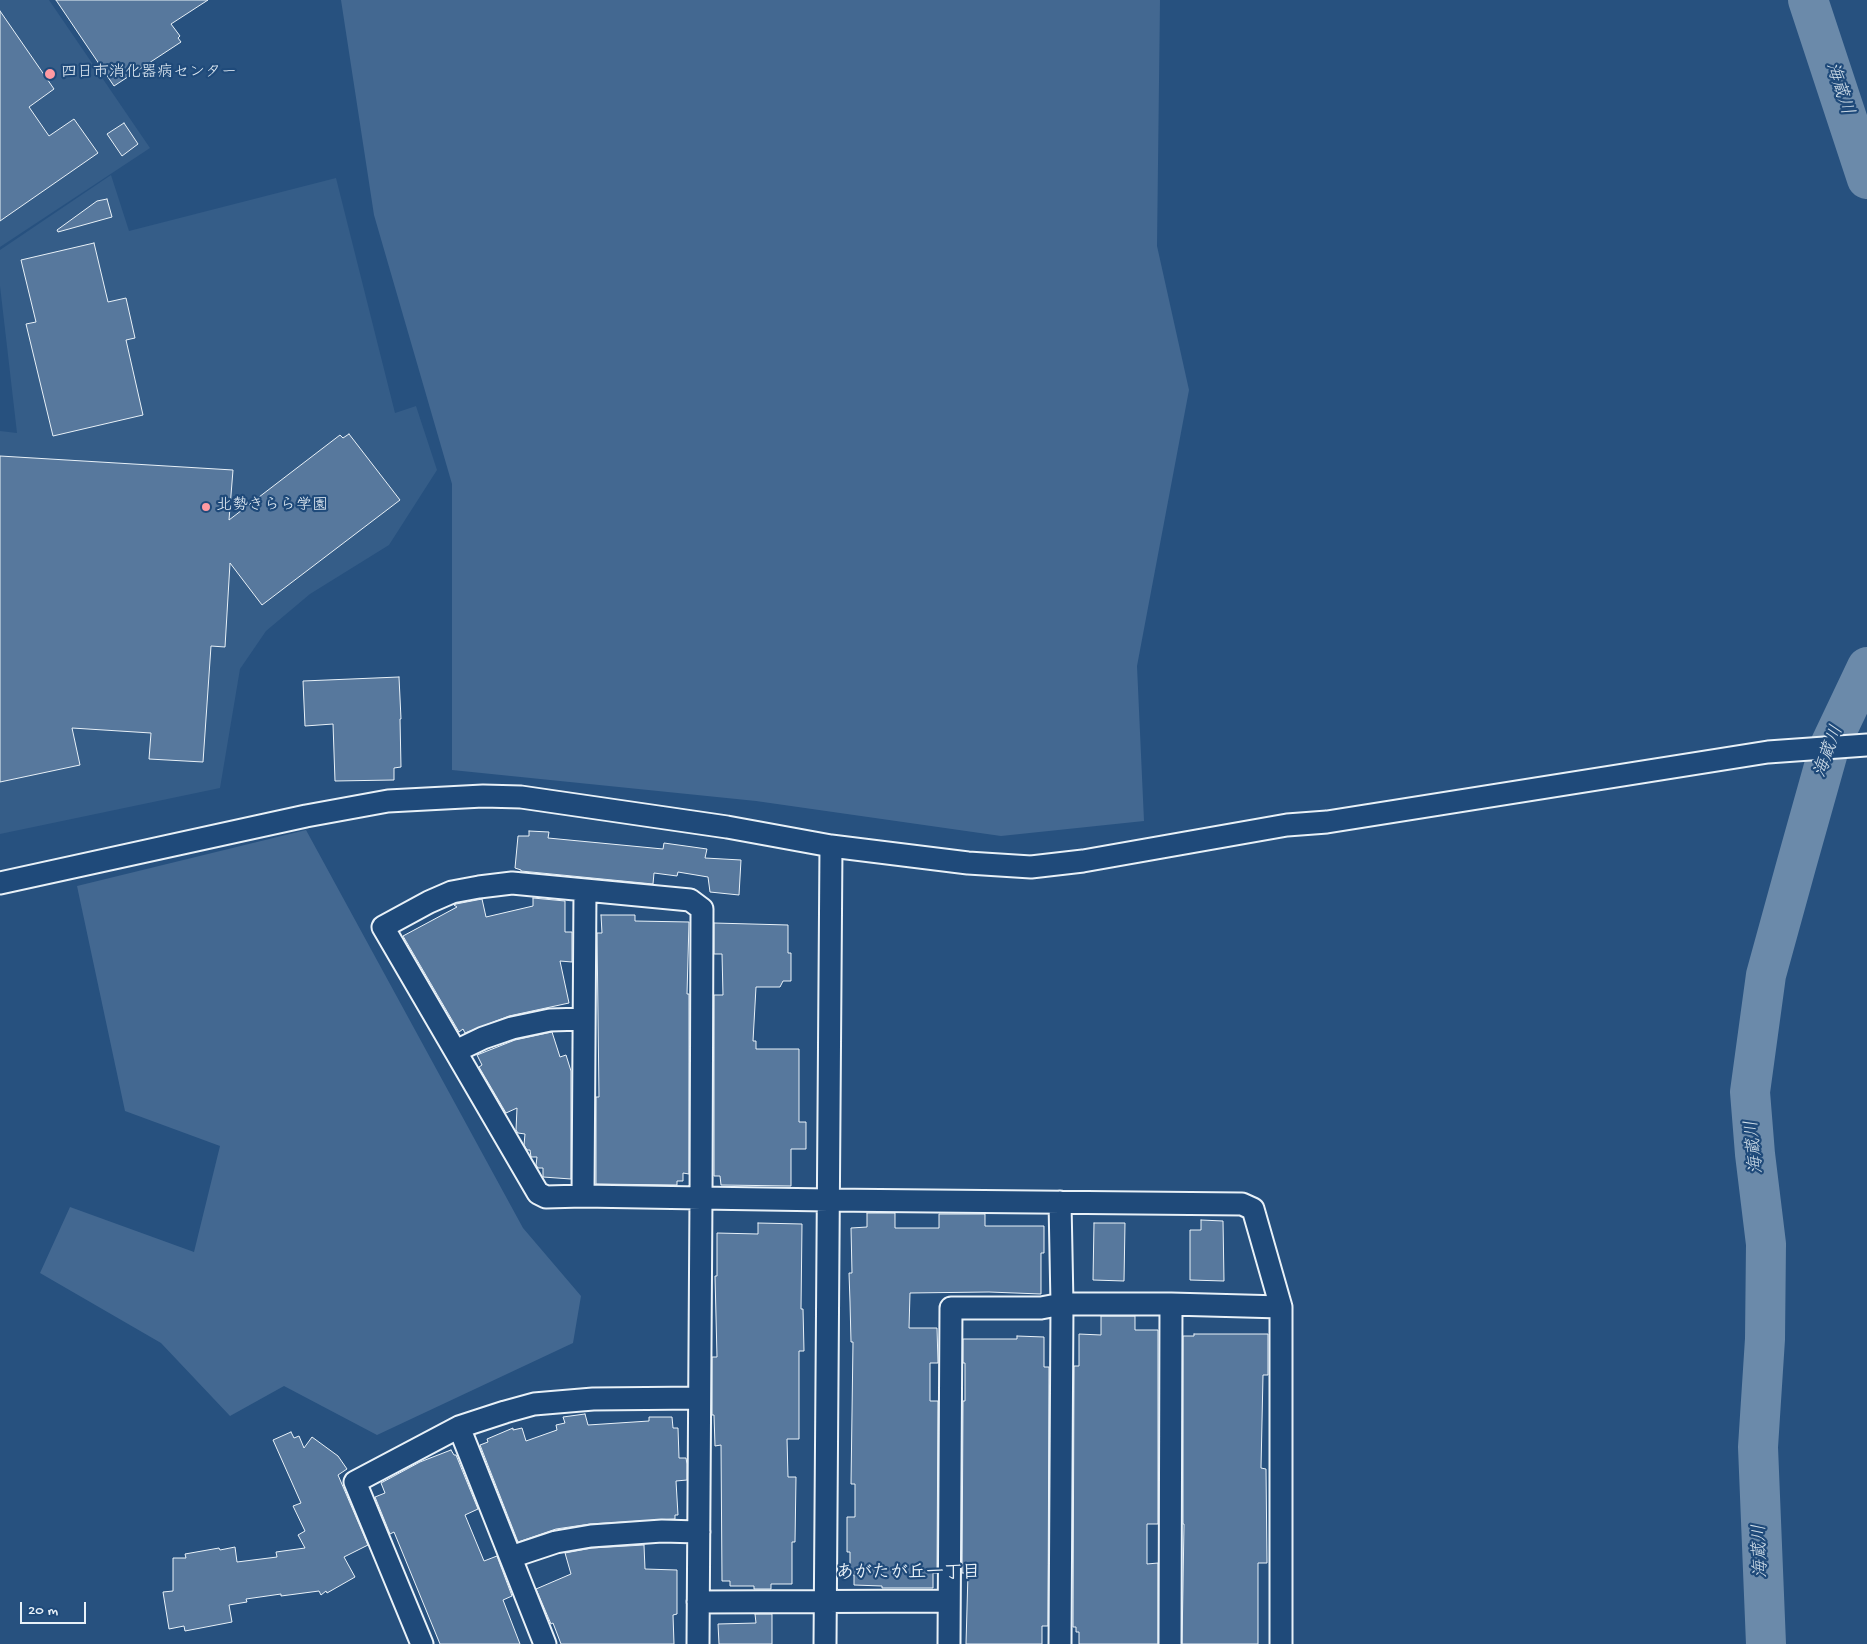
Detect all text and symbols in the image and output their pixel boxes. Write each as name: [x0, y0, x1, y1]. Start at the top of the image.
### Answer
water label: 海蔵川: [1819, 60, 1857, 118]
place label: 四日市消化器病センター: [61, 64, 237, 84]
marker: 四日市消化器病センター: [43, 67, 57, 81]
place label: 北勢きらら学園: [216, 497, 328, 517]
marker: 北勢きらら学園: [200, 501, 212, 513]
water label: 海蔵川: [1811, 723, 1849, 781]
water label: 海蔵川: [1742, 1119, 1770, 1175]
water label: 海蔵川: [1750, 1524, 1774, 1578]
district label: あがたが丘一丁目: [836, 1563, 980, 1585]
scale bar: [22, 1592, 89, 1624]
text: 20 m: [28, 1602, 58, 1620]

